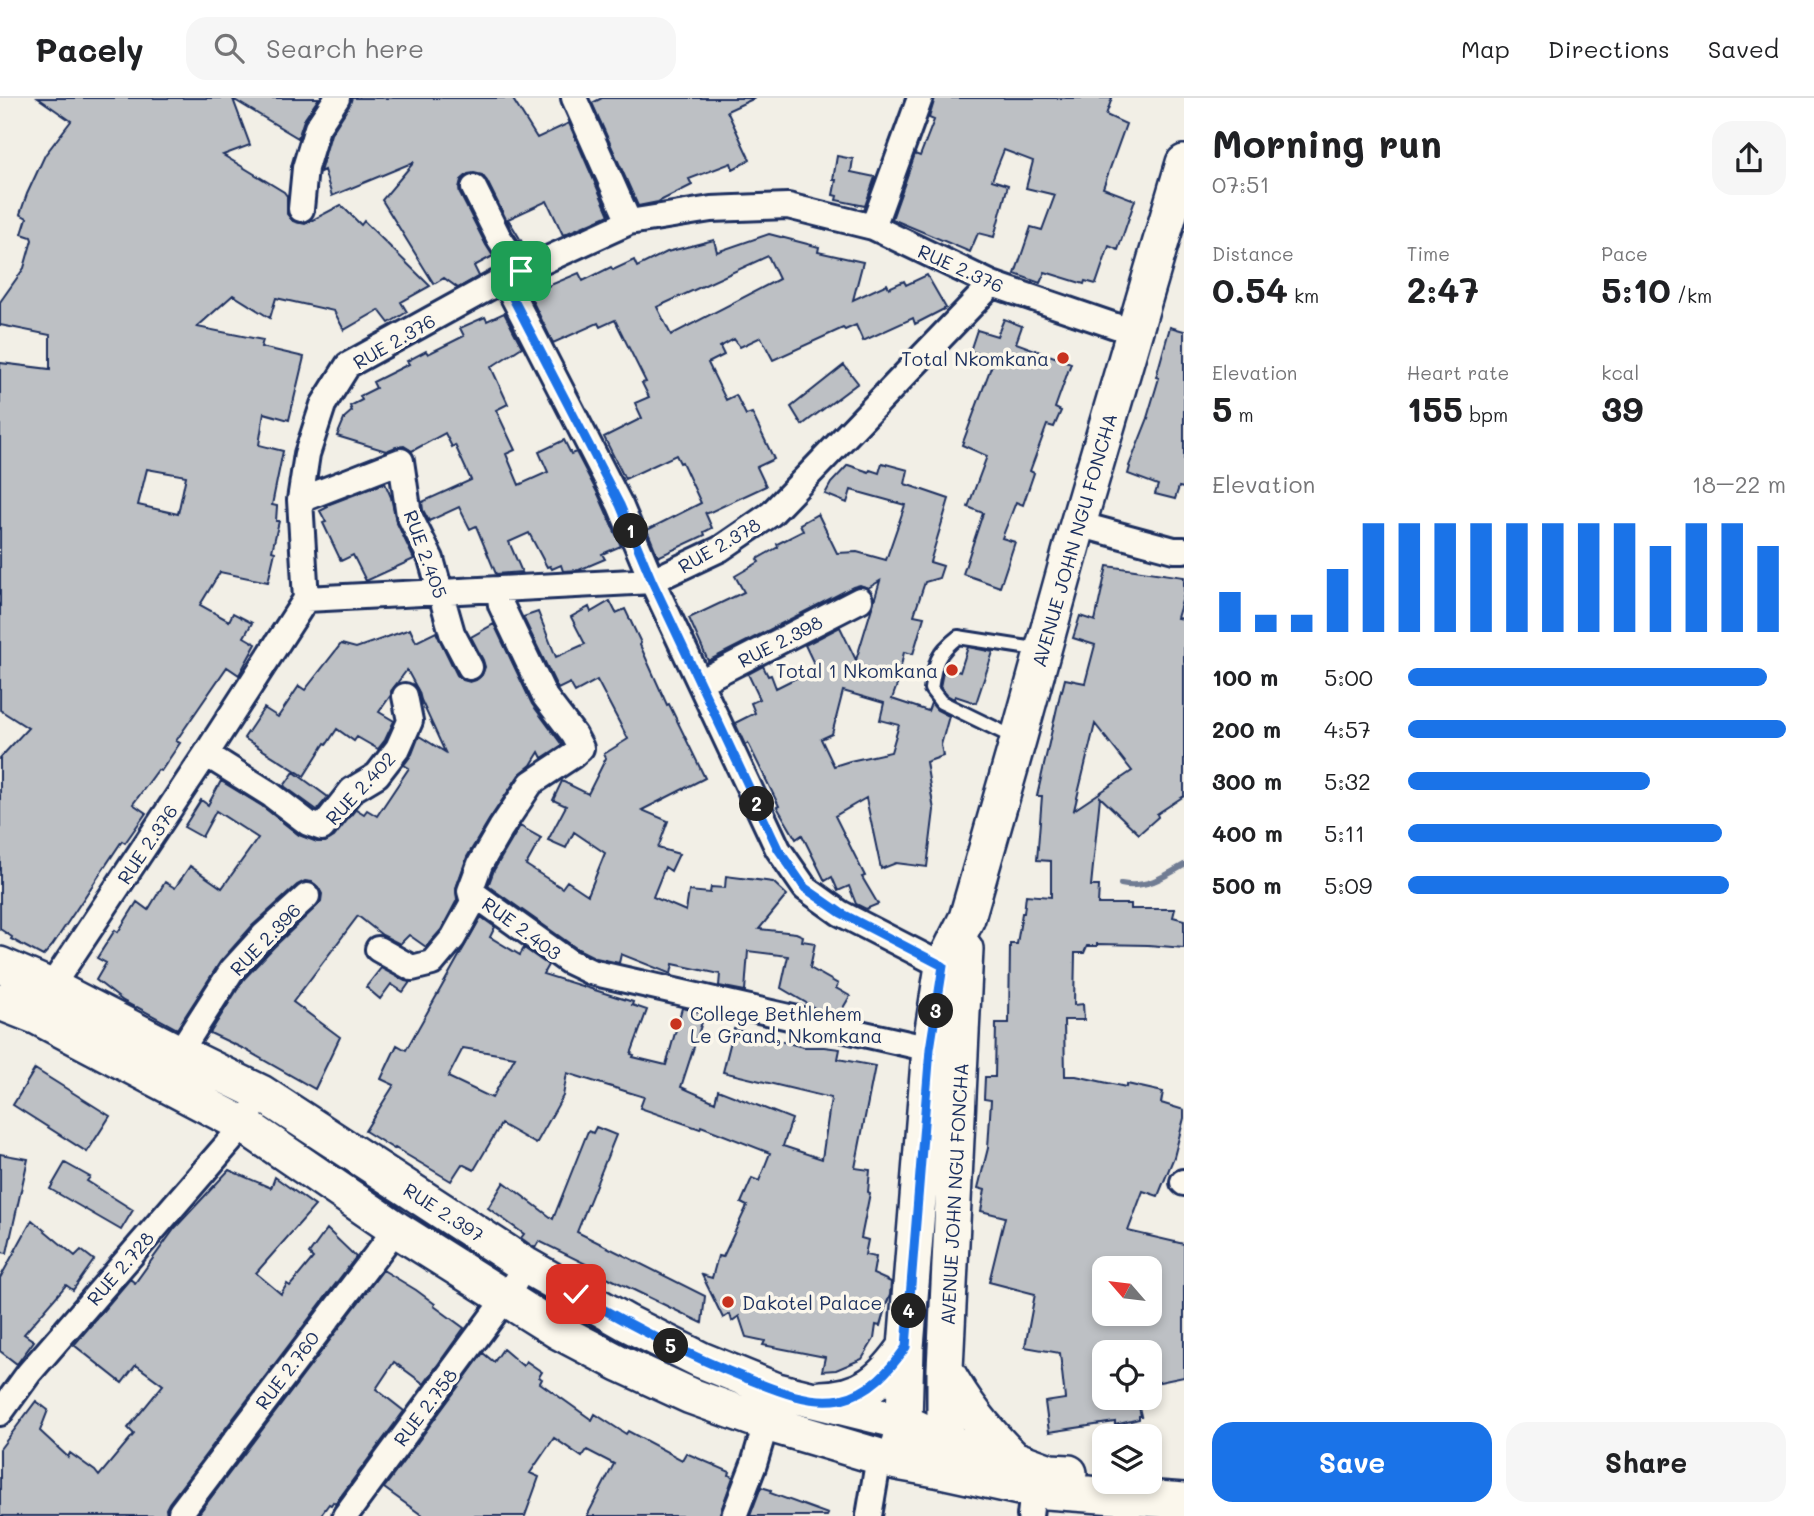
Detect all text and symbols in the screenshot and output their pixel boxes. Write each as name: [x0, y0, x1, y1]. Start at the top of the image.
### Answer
search box: [186, 17, 676, 80]
text: Pacely: [35, 27, 144, 70]
icon: search: [210, 29, 248, 67]
text: Search here: [266, 31, 424, 65]
text: Map: [1461, 33, 1510, 64]
text: Directions: [1548, 33, 1670, 64]
text: Saved: [1708, 33, 1779, 64]
text: Morning run: [1212, 118, 1442, 168]
button: share: [1712, 121, 1786, 195]
text: 07:51: [1212, 169, 1270, 199]
street label: RUE 2.376: [914, 238, 1008, 298]
pin: [491, 241, 551, 301]
text: Distance: [1212, 241, 1294, 266]
text: Time: [1407, 241, 1450, 266]
text: Pace: [1601, 241, 1648, 266]
icon: arrive: [502, 252, 540, 290]
text: 0.54: [1212, 266, 1288, 312]
text: 2:47: [1407, 266, 1479, 312]
text: 5:10: [1601, 266, 1671, 312]
text: km: [1288, 283, 1319, 308]
text: /km: [1671, 283, 1712, 308]
street label: RUE 2.376: [348, 307, 440, 375]
place label: Total Nkomkana: [901, 346, 1049, 371]
marker: Total Nkomkana: [1055, 350, 1071, 366]
text: Elevation: [1212, 360, 1297, 385]
text: Heart rate: [1407, 360, 1509, 385]
text: kcal: [1601, 360, 1639, 385]
text: 5: [1212, 385, 1232, 431]
text: 155: [1407, 385, 1463, 431]
text: 39: [1601, 385, 1643, 431]
text: m: [1232, 402, 1254, 427]
text: bpm: [1463, 402, 1508, 427]
street label: AVENUE JOHN NGU FONCHA: [1026, 410, 1122, 670]
text: Elevation: [1212, 469, 1315, 499]
text: 18–22 m: [1692, 469, 1786, 499]
street label: RUE 2.405: [399, 507, 453, 601]
street label: RUE 2.378: [673, 511, 765, 579]
pin: 1: [614, 514, 648, 548]
text: 1: [626, 518, 635, 543]
street label: RUE 2.398: [733, 609, 827, 673]
place label: Total 1 Nkomkana: [776, 658, 938, 683]
marker: Total 1 Nkomkana: [944, 662, 960, 678]
text: 100 m: [1212, 662, 1278, 692]
text: 5:00: [1324, 662, 1373, 692]
text: 200 m: [1212, 714, 1281, 744]
text: 4:57: [1324, 714, 1371, 744]
street label: RUE 2.402: [320, 746, 400, 830]
text: 300 m: [1212, 766, 1282, 796]
text: 5:32: [1324, 766, 1371, 796]
pin: 2: [740, 786, 774, 822]
text: 2: [751, 791, 762, 816]
street label: RUE 2.376: [111, 799, 183, 889]
text: 400 m: [1212, 818, 1283, 848]
text: 5:11: [1324, 818, 1365, 848]
text: 500 m: [1212, 870, 1282, 900]
text: 5:09: [1324, 870, 1372, 900]
street label: RUE 2.403: [477, 891, 567, 965]
street label: RUE 2.396: [224, 897, 306, 981]
pin: 3: [918, 993, 954, 1028]
text: 3: [930, 998, 941, 1023]
place label: College Bethlehem Le Grand, Nkomkana: [690, 1001, 882, 1048]
marker: College Bethlehem Le Grand, Nkomkana: [668, 1016, 684, 1032]
street label: AVENUE JOHN NGU FONCHA: [935, 1062, 973, 1326]
street label: RUE 2.397: [399, 1177, 489, 1247]
street label: RUE 2.728: [81, 1226, 159, 1310]
north arrow: [1092, 1256, 1162, 1326]
map controls: [1092, 1256, 1162, 1494]
pin: [546, 1264, 606, 1324]
icon: check: [557, 1275, 595, 1313]
place label: Dakotel Palace: [742, 1290, 882, 1315]
marker: Dakotel Palace: [720, 1294, 736, 1310]
pin: 4: [892, 1294, 926, 1328]
text: 4: [902, 1298, 915, 1323]
street label: RUE 2.760: [249, 1326, 325, 1414]
pin: 5: [654, 1328, 688, 1364]
text: 5: [665, 1333, 676, 1358]
button: locate: [1092, 1340, 1162, 1410]
street label: RUE 2.758: [388, 1363, 462, 1451]
button: Save: [1212, 1422, 1492, 1502]
button: Share: [1506, 1422, 1786, 1502]
button: layers: [1092, 1424, 1162, 1494]

